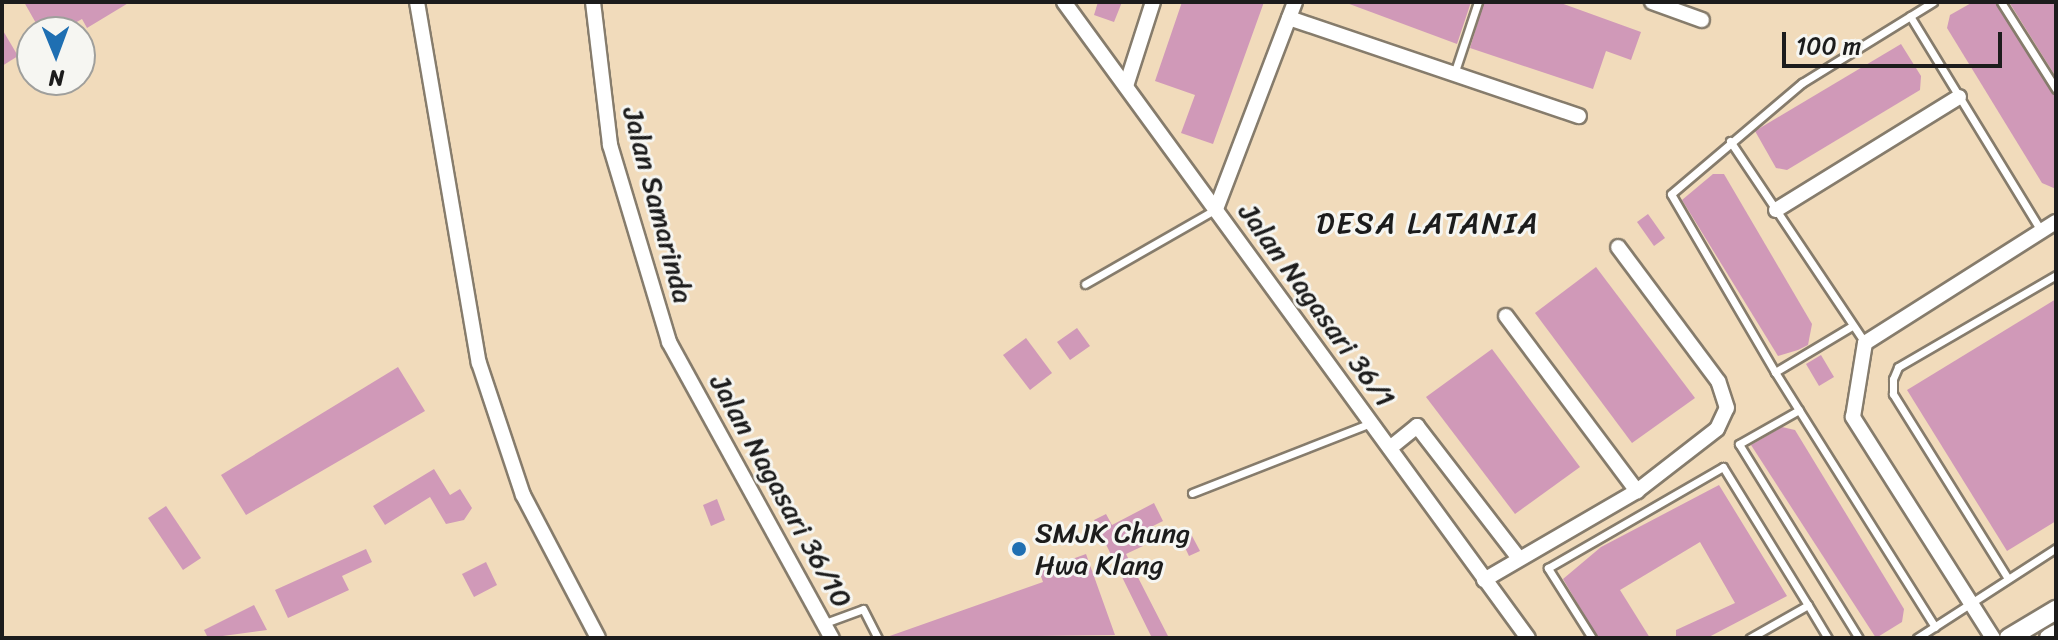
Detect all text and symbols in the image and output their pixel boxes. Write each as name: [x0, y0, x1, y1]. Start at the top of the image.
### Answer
north arrow: [16, 16, 96, 96]
scale bar: [1786, 16, 2006, 66]
text: 100 m: [1796, 25, 1861, 67]
text: N: [48, 59, 64, 98]
street label: Jalan Samarinda: [616, 103, 700, 307]
street label: Jalan Nagasari 36/1: [1232, 196, 1402, 414]
district label: DESA LATANIA: [1318, 205, 1538, 241]
street label: Jalan Nagasari 36/10: [703, 368, 859, 614]
place label: SMJK Chung Hwa Klang: [1035, 516, 1190, 582]
marker: SMJK Chung Hwa Klang: [1010, 540, 1028, 558]

